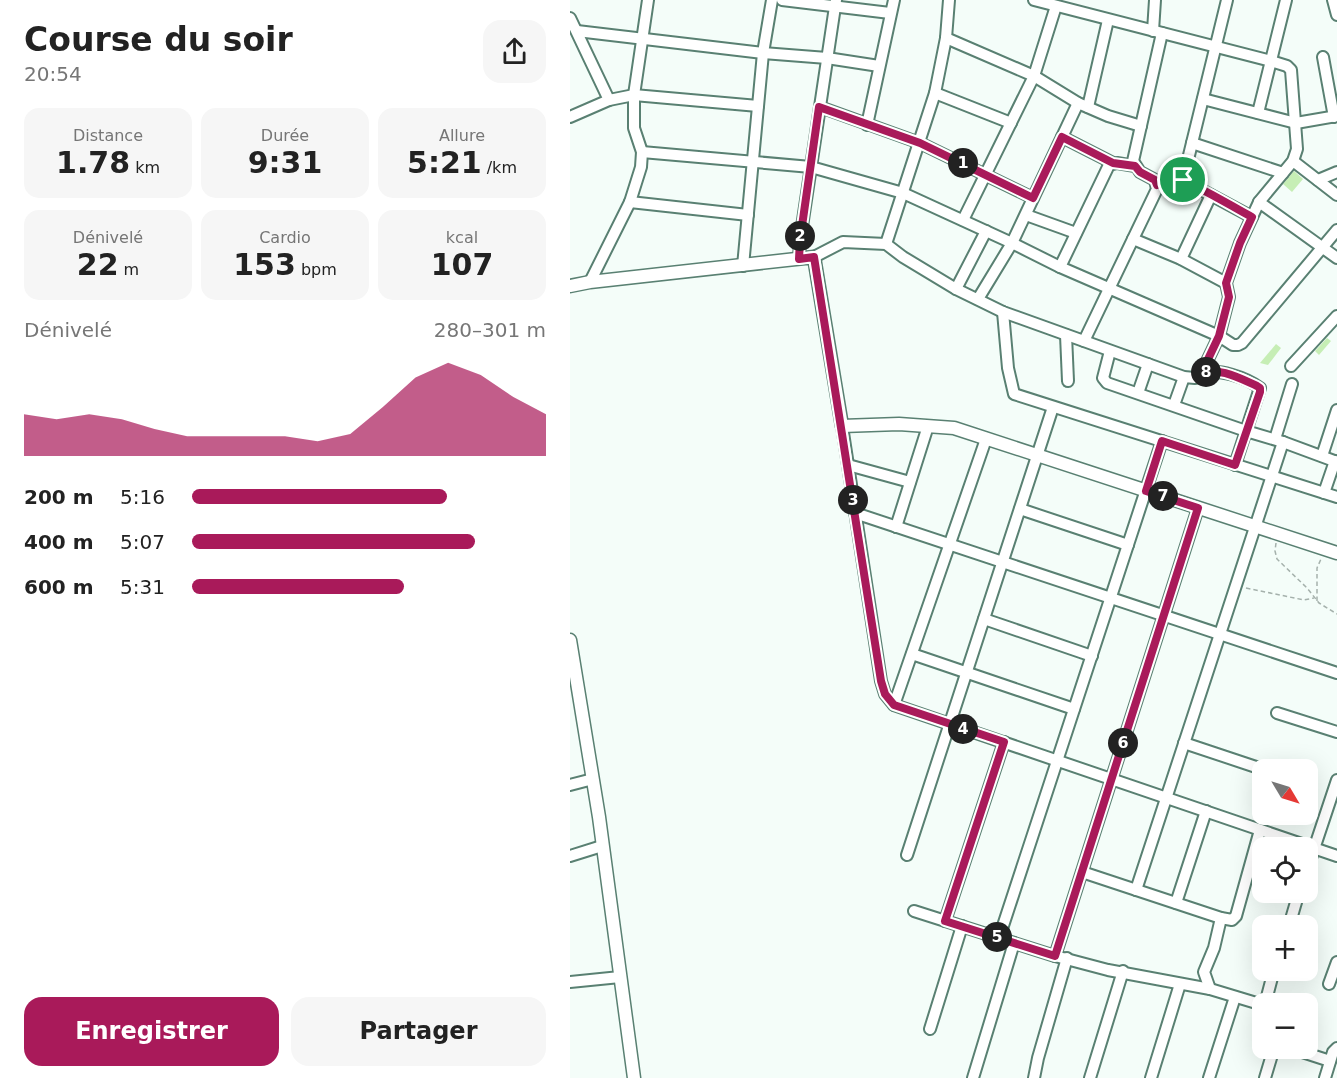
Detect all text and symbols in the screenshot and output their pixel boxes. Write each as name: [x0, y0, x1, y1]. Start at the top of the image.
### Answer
text: Course du soir: [24, 20, 293, 59]
button: share: [483, 20, 546, 83]
text: 20:54: [24, 62, 82, 86]
text: Distance: [73, 126, 143, 145]
text: Durée: [261, 126, 309, 145]
text: Allure: [439, 126, 485, 145]
text: 1.78: [56, 145, 130, 180]
text: 9:31: [248, 145, 322, 180]
text: 5:21: [407, 145, 482, 180]
pin: 1: [948, 148, 978, 178]
text: 1: [957, 153, 969, 172]
pin: [1157, 154, 1208, 205]
text: km: [130, 158, 160, 177]
text: /km: [482, 158, 517, 177]
icon: arrive: [1166, 163, 1199, 196]
pin: 2: [785, 221, 815, 251]
text: 2: [794, 226, 806, 245]
text: Dénivelé: [73, 228, 143, 247]
text: Cardio: [259, 228, 311, 247]
text: kcal: [446, 228, 478, 247]
text: 22: [77, 247, 119, 282]
text: 153: [233, 247, 296, 282]
text: 107: [431, 247, 493, 282]
text: m: [119, 260, 139, 279]
text: bpm: [296, 260, 337, 279]
text: Dénivelé: [24, 318, 112, 342]
text: 280–301 m: [434, 318, 546, 342]
pin: 8: [1191, 357, 1221, 387]
text: 8: [1200, 362, 1212, 381]
pin: 7: [1148, 481, 1178, 511]
text: 200 m: [24, 485, 94, 509]
text: 5:16: [120, 485, 165, 509]
pin: 3: [838, 485, 868, 515]
text: 7: [1157, 486, 1169, 505]
text: 3: [847, 490, 859, 509]
text: 400 m: [24, 530, 94, 554]
text: 5:07: [120, 530, 165, 554]
text: 600 m: [24, 575, 94, 599]
text: 5:31: [120, 575, 165, 599]
pin: 4: [948, 714, 978, 744]
text: 4: [957, 719, 969, 738]
pin: 6: [1108, 728, 1138, 758]
text: 6: [1117, 733, 1129, 752]
north arrow: [1252, 759, 1318, 825]
map controls: [1252, 759, 1318, 1059]
button: locate: [1252, 837, 1318, 903]
button: +: [1252, 915, 1318, 981]
pin: 5: [982, 922, 1012, 952]
text: 5: [991, 927, 1003, 946]
button: −: [1252, 993, 1318, 1059]
button: Enregistrer: [24, 997, 279, 1066]
button: Partager: [291, 997, 546, 1066]

